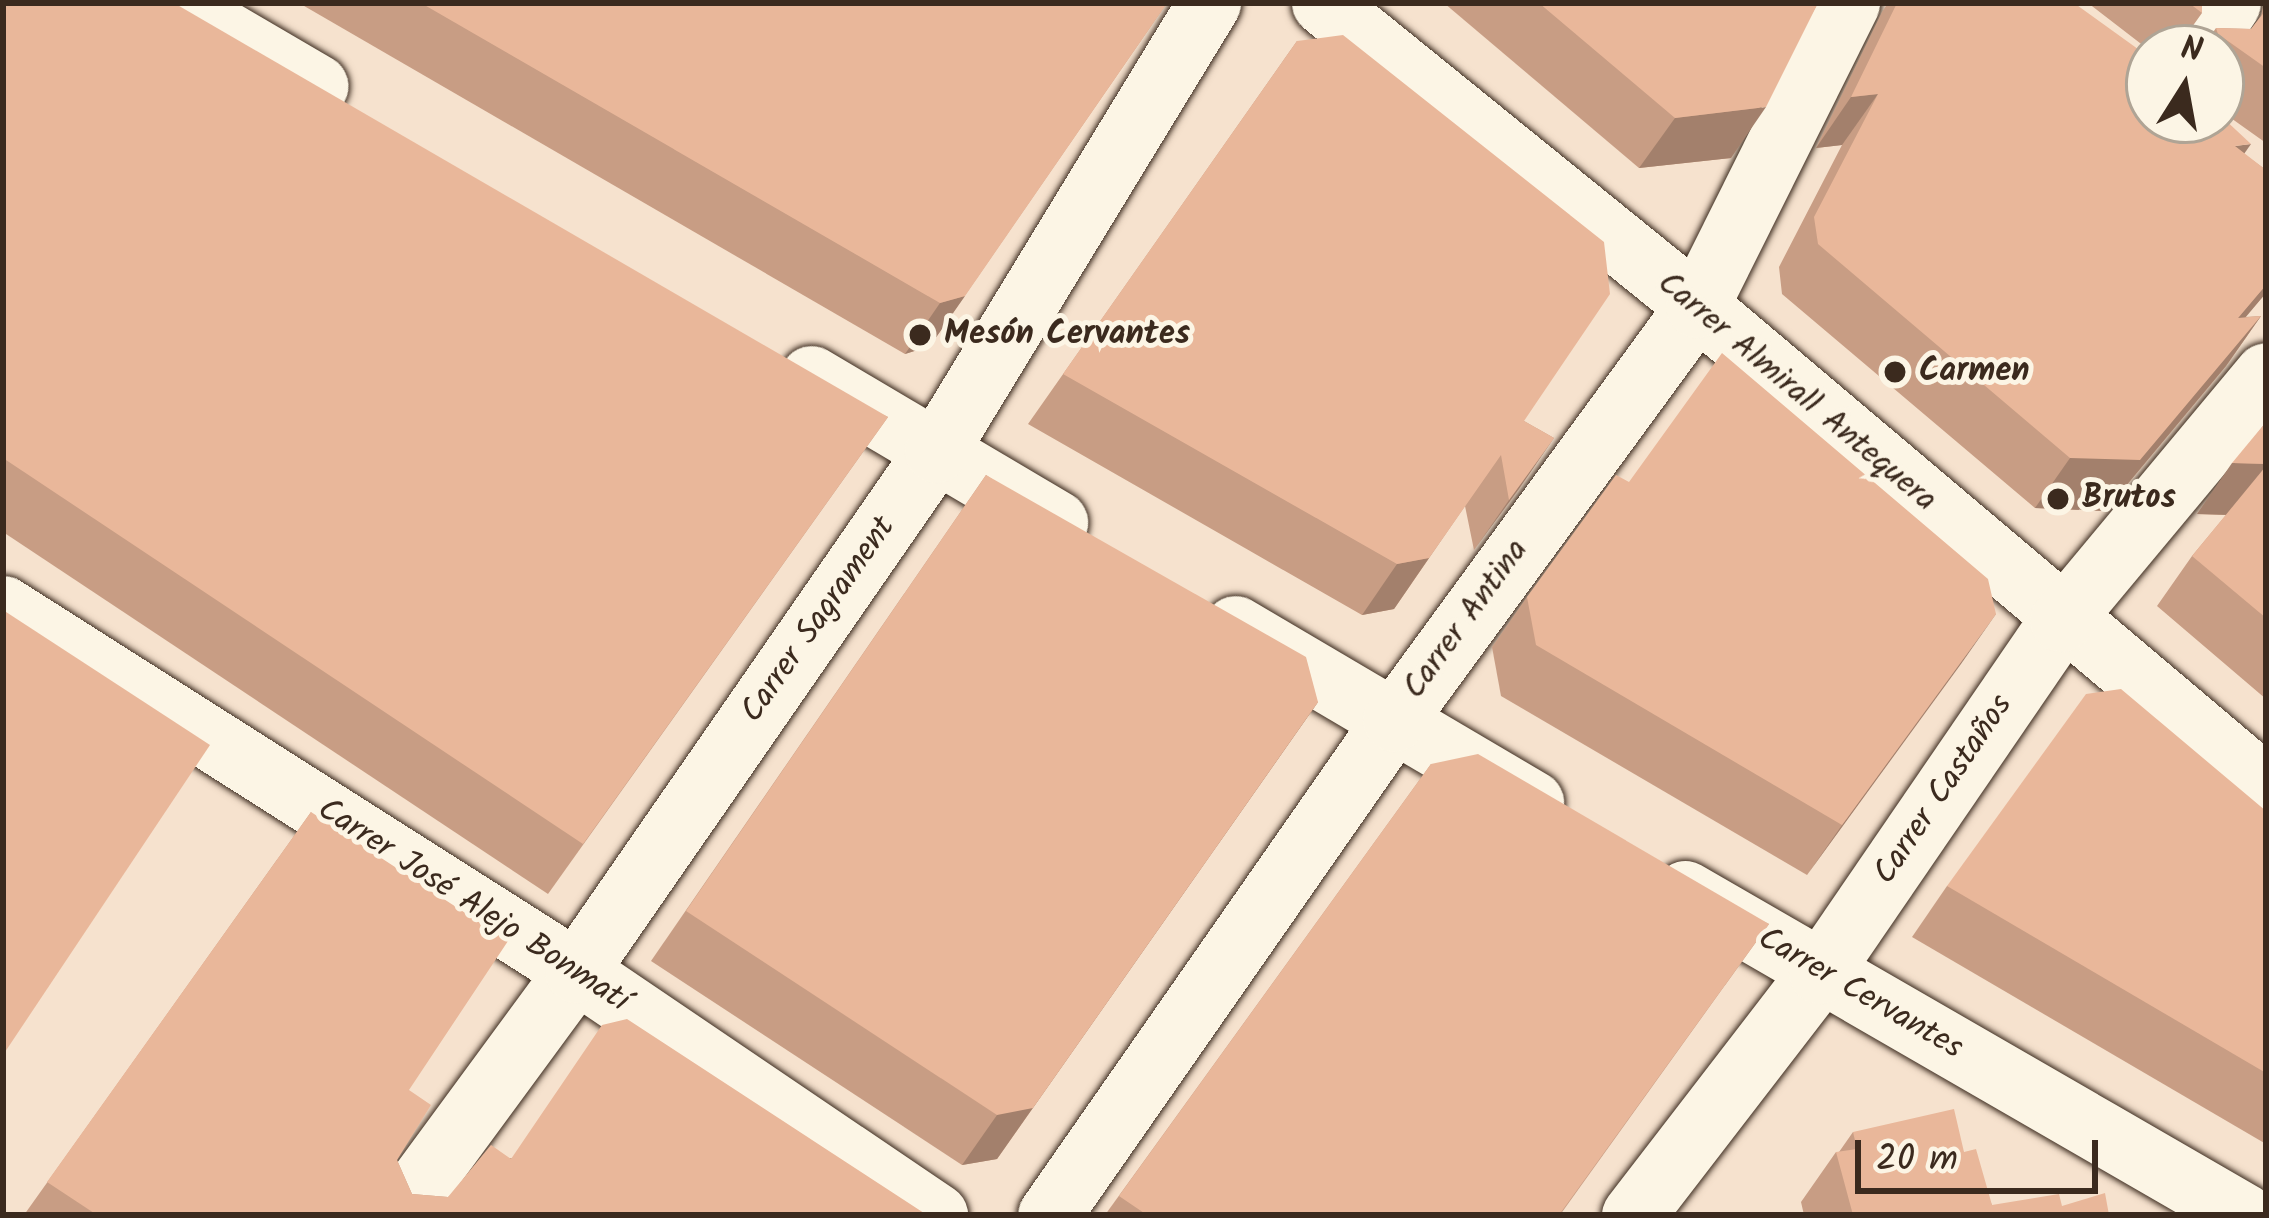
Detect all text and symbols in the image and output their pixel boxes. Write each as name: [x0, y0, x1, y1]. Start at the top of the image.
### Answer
text: N: [2176, 23, 2207, 79]
north arrow: [2125, 24, 2245, 144]
street label: Carrer Almirall Antequera: [1648, 265, 1944, 521]
place label: Mesón Cervantes: [944, 315, 1190, 355]
marker: Mesón Cervantes: [907, 322, 933, 348]
place label: Carmen: [1919, 352, 2030, 392]
marker: Carmen: [1882, 359, 1908, 385]
place label: Brutos: [2082, 479, 2176, 519]
marker: Brutos: [2045, 486, 2071, 512]
street label: Carrer Sagrament: [733, 509, 905, 731]
street label: Carrer Antina: [1396, 533, 1538, 707]
street label: Carrer Castaños: [1866, 688, 2022, 892]
street label: Carrer José Alejo Bonmatí: [310, 790, 636, 1022]
street label: Carrer Cervantes: [1750, 919, 1970, 1069]
scale bar: [1861, 1116, 2104, 1190]
text: 20 m: [1876, 1132, 1958, 1189]

